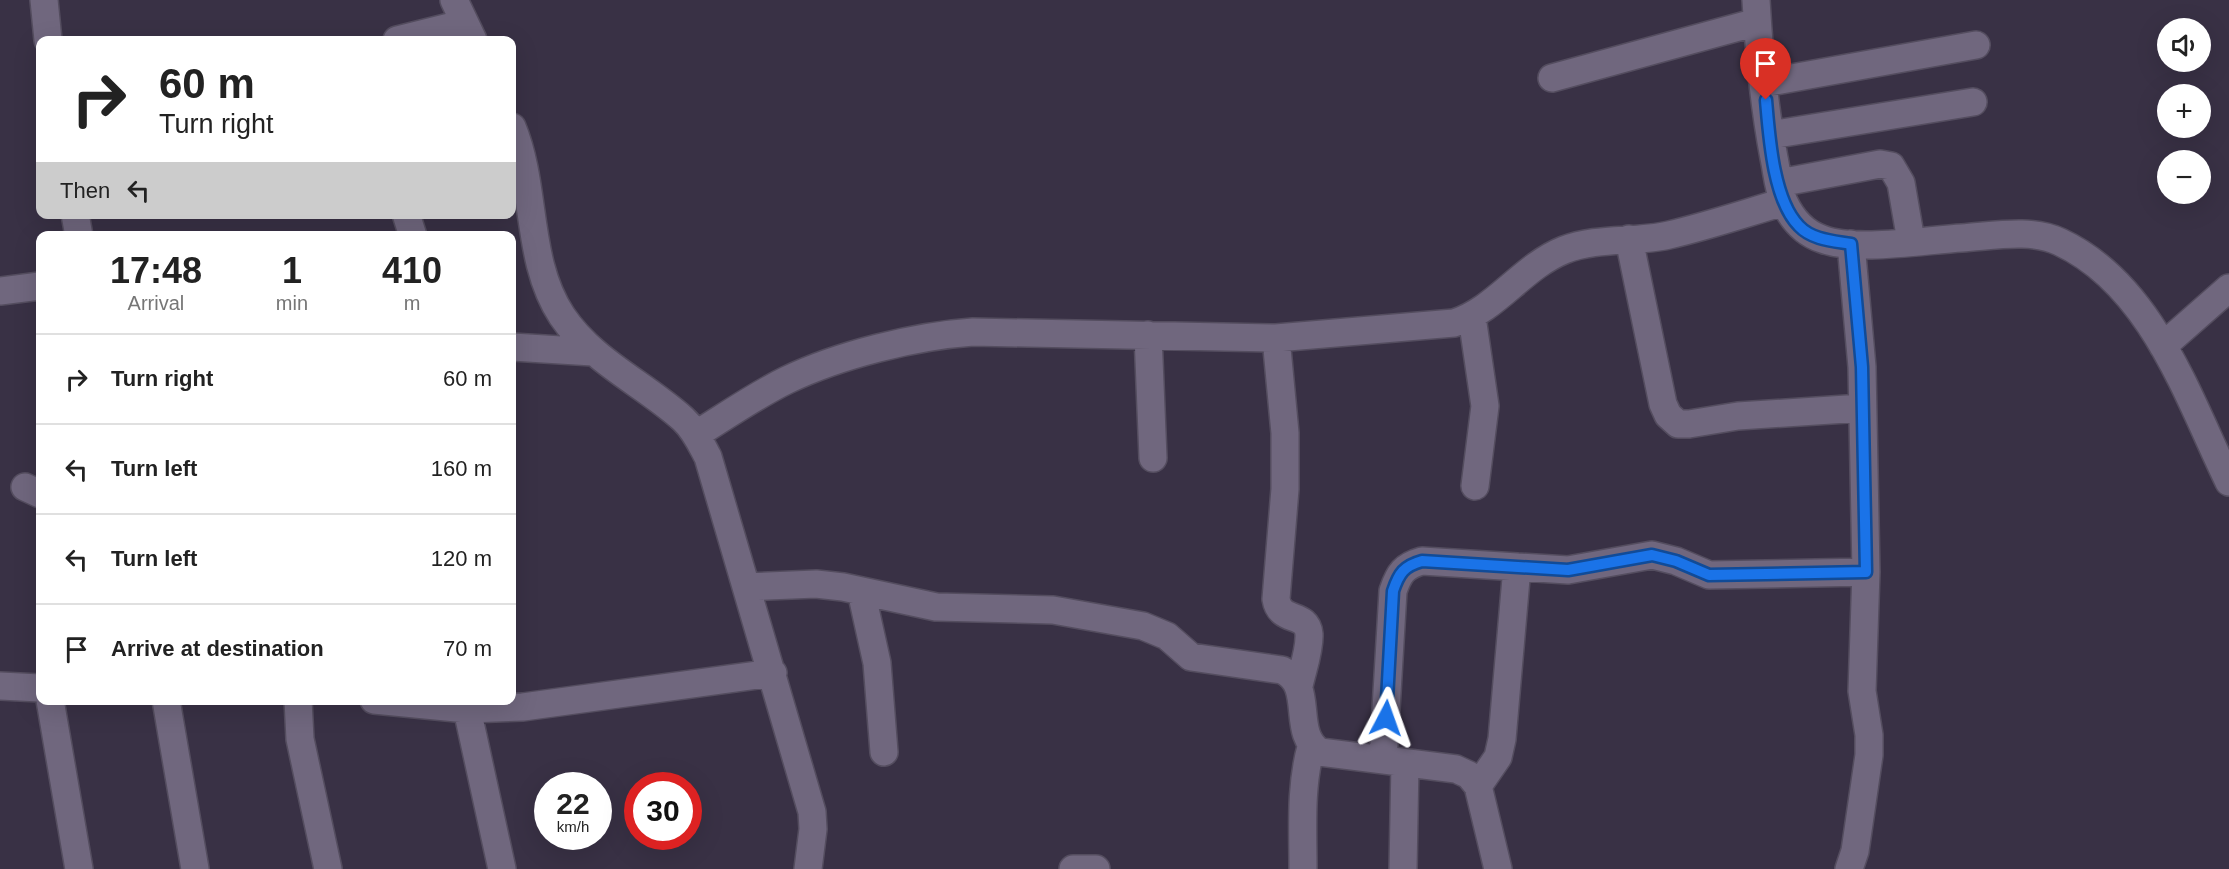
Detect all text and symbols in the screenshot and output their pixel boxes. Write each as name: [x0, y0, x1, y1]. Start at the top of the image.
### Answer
map controls: [2157, 18, 2211, 204]
button: sound: [2157, 18, 2211, 72]
pin: [1740, 38, 1791, 100]
icon: arrive: [1749, 47, 1782, 80]
icon: right: [60, 60, 138, 138]
text: 60 m: [159, 60, 255, 107]
button: +: [2157, 84, 2211, 138]
text: Turn right: [159, 109, 274, 139]
button: −: [2157, 150, 2211, 204]
icon: left: [122, 174, 155, 207]
text: Then: [60, 178, 110, 203]
text: 17:48: [110, 250, 202, 291]
text: 1: [282, 250, 302, 291]
text: 410: [382, 250, 442, 291]
text: Arrival: [128, 292, 184, 314]
text: min: [276, 292, 308, 314]
text: m: [404, 292, 420, 314]
icon: right: [60, 363, 93, 396]
text: Turn right: [111, 366, 213, 391]
text: 60 m: [443, 366, 492, 391]
icon: left: [60, 453, 93, 486]
text: Turn left: [111, 456, 197, 481]
text: 160 m: [431, 456, 492, 481]
icon: left: [60, 543, 93, 576]
text: Turn left: [111, 546, 197, 571]
text: 120 m: [431, 546, 492, 571]
icon: arrive: [60, 633, 93, 666]
text: Arrive at destination: [111, 636, 324, 661]
text: 70 m: [443, 636, 492, 661]
position arrow: [1354, 686, 1418, 750]
speed limit sign: 30: [624, 772, 702, 850]
text: 22: [556, 787, 590, 820]
text: km/h: [557, 818, 589, 835]

